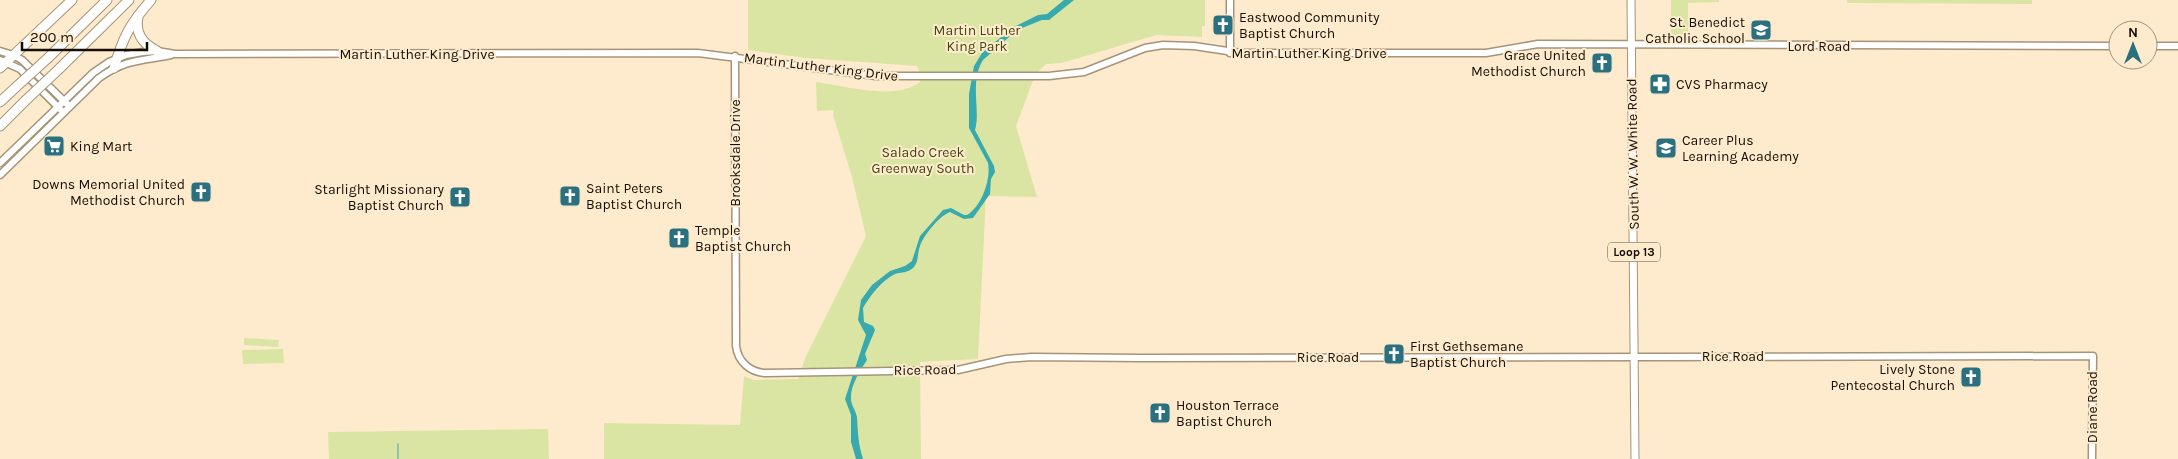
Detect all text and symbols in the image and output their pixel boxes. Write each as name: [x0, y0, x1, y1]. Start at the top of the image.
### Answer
place label: Eastwood Community Baptist Church: [1239, 9, 1380, 42]
church icon: Eastwood Community Baptist Church: [1211, 13, 1235, 37]
place label: St. Benedict Catholic School: [1645, 14, 1745, 47]
school or university icon: St. Benedict Catholic School: [1749, 18, 1773, 42]
scale bar: [22, 20, 148, 52]
north arrow: [2108, 20, 2158, 70]
park label: Martin Luther King Park: [934, 22, 1021, 55]
text: N: [2128, 24, 2138, 41]
text: 200 m: [30, 28, 74, 46]
street label: Lord Road: [1787, 38, 1851, 55]
street label: Martin Luther King Drive: [1231, 45, 1387, 62]
street label: Martin Luther King Drive: [339, 46, 495, 63]
place label: Grace United Methodist Church: [1471, 47, 1586, 80]
street label: Martin Luther King Drive: [743, 49, 899, 85]
church icon: Grace United Methodist Church: [1590, 51, 1614, 75]
pharmacy icon: CVS Pharmacy: [1648, 72, 1672, 96]
place label: CVS Pharmacy: [1676, 76, 1768, 93]
street label: South W. W. White Road: [1623, 78, 1643, 230]
street label: Brooksdale Drive: [727, 99, 744, 207]
place label: Career Plus Learning Academy: [1682, 132, 1799, 165]
supermarket icon: King Mart: [42, 134, 66, 158]
school or university icon: Career Plus Learning Academy: [1654, 136, 1678, 160]
place label: King Mart: [70, 138, 132, 155]
park label: Salado Creek Greenway South: [872, 144, 974, 177]
place label: Downs Memorial United Methodist Church: [32, 176, 185, 209]
church icon: Downs Memorial United Methodist Church: [189, 180, 213, 204]
place label: Saint Peters Baptist Church: [586, 180, 682, 213]
place label: Starlight Missionary Baptist Church: [314, 181, 444, 214]
church icon: Saint Peters Baptist Church: [558, 184, 582, 208]
church icon: Starlight Missionary Baptist Church: [448, 185, 472, 209]
place label: Temple Baptist Church: [695, 222, 791, 255]
church icon: Temple Baptist Church: [667, 226, 691, 250]
road number: Loop 13: [1608, 242, 1660, 262]
place label: First Gethsemane Baptist Church: [1410, 338, 1523, 371]
church icon: First Gethsemane Baptist Church: [1382, 342, 1406, 366]
street label: Rice Road: [1702, 348, 1764, 365]
street label: Rice Road: [1297, 349, 1359, 366]
street label: Rice Road: [893, 361, 957, 379]
place label: Lively Stone Pentecostal Church: [1830, 361, 1955, 394]
church icon: Lively Stone Pentecostal Church: [1959, 365, 1983, 389]
street label: Diane Road: [2084, 371, 2101, 443]
place label: Houston Terrace Baptist Church: [1176, 397, 1279, 430]
church icon: Houston Terrace Baptist Church: [1148, 401, 1172, 425]

